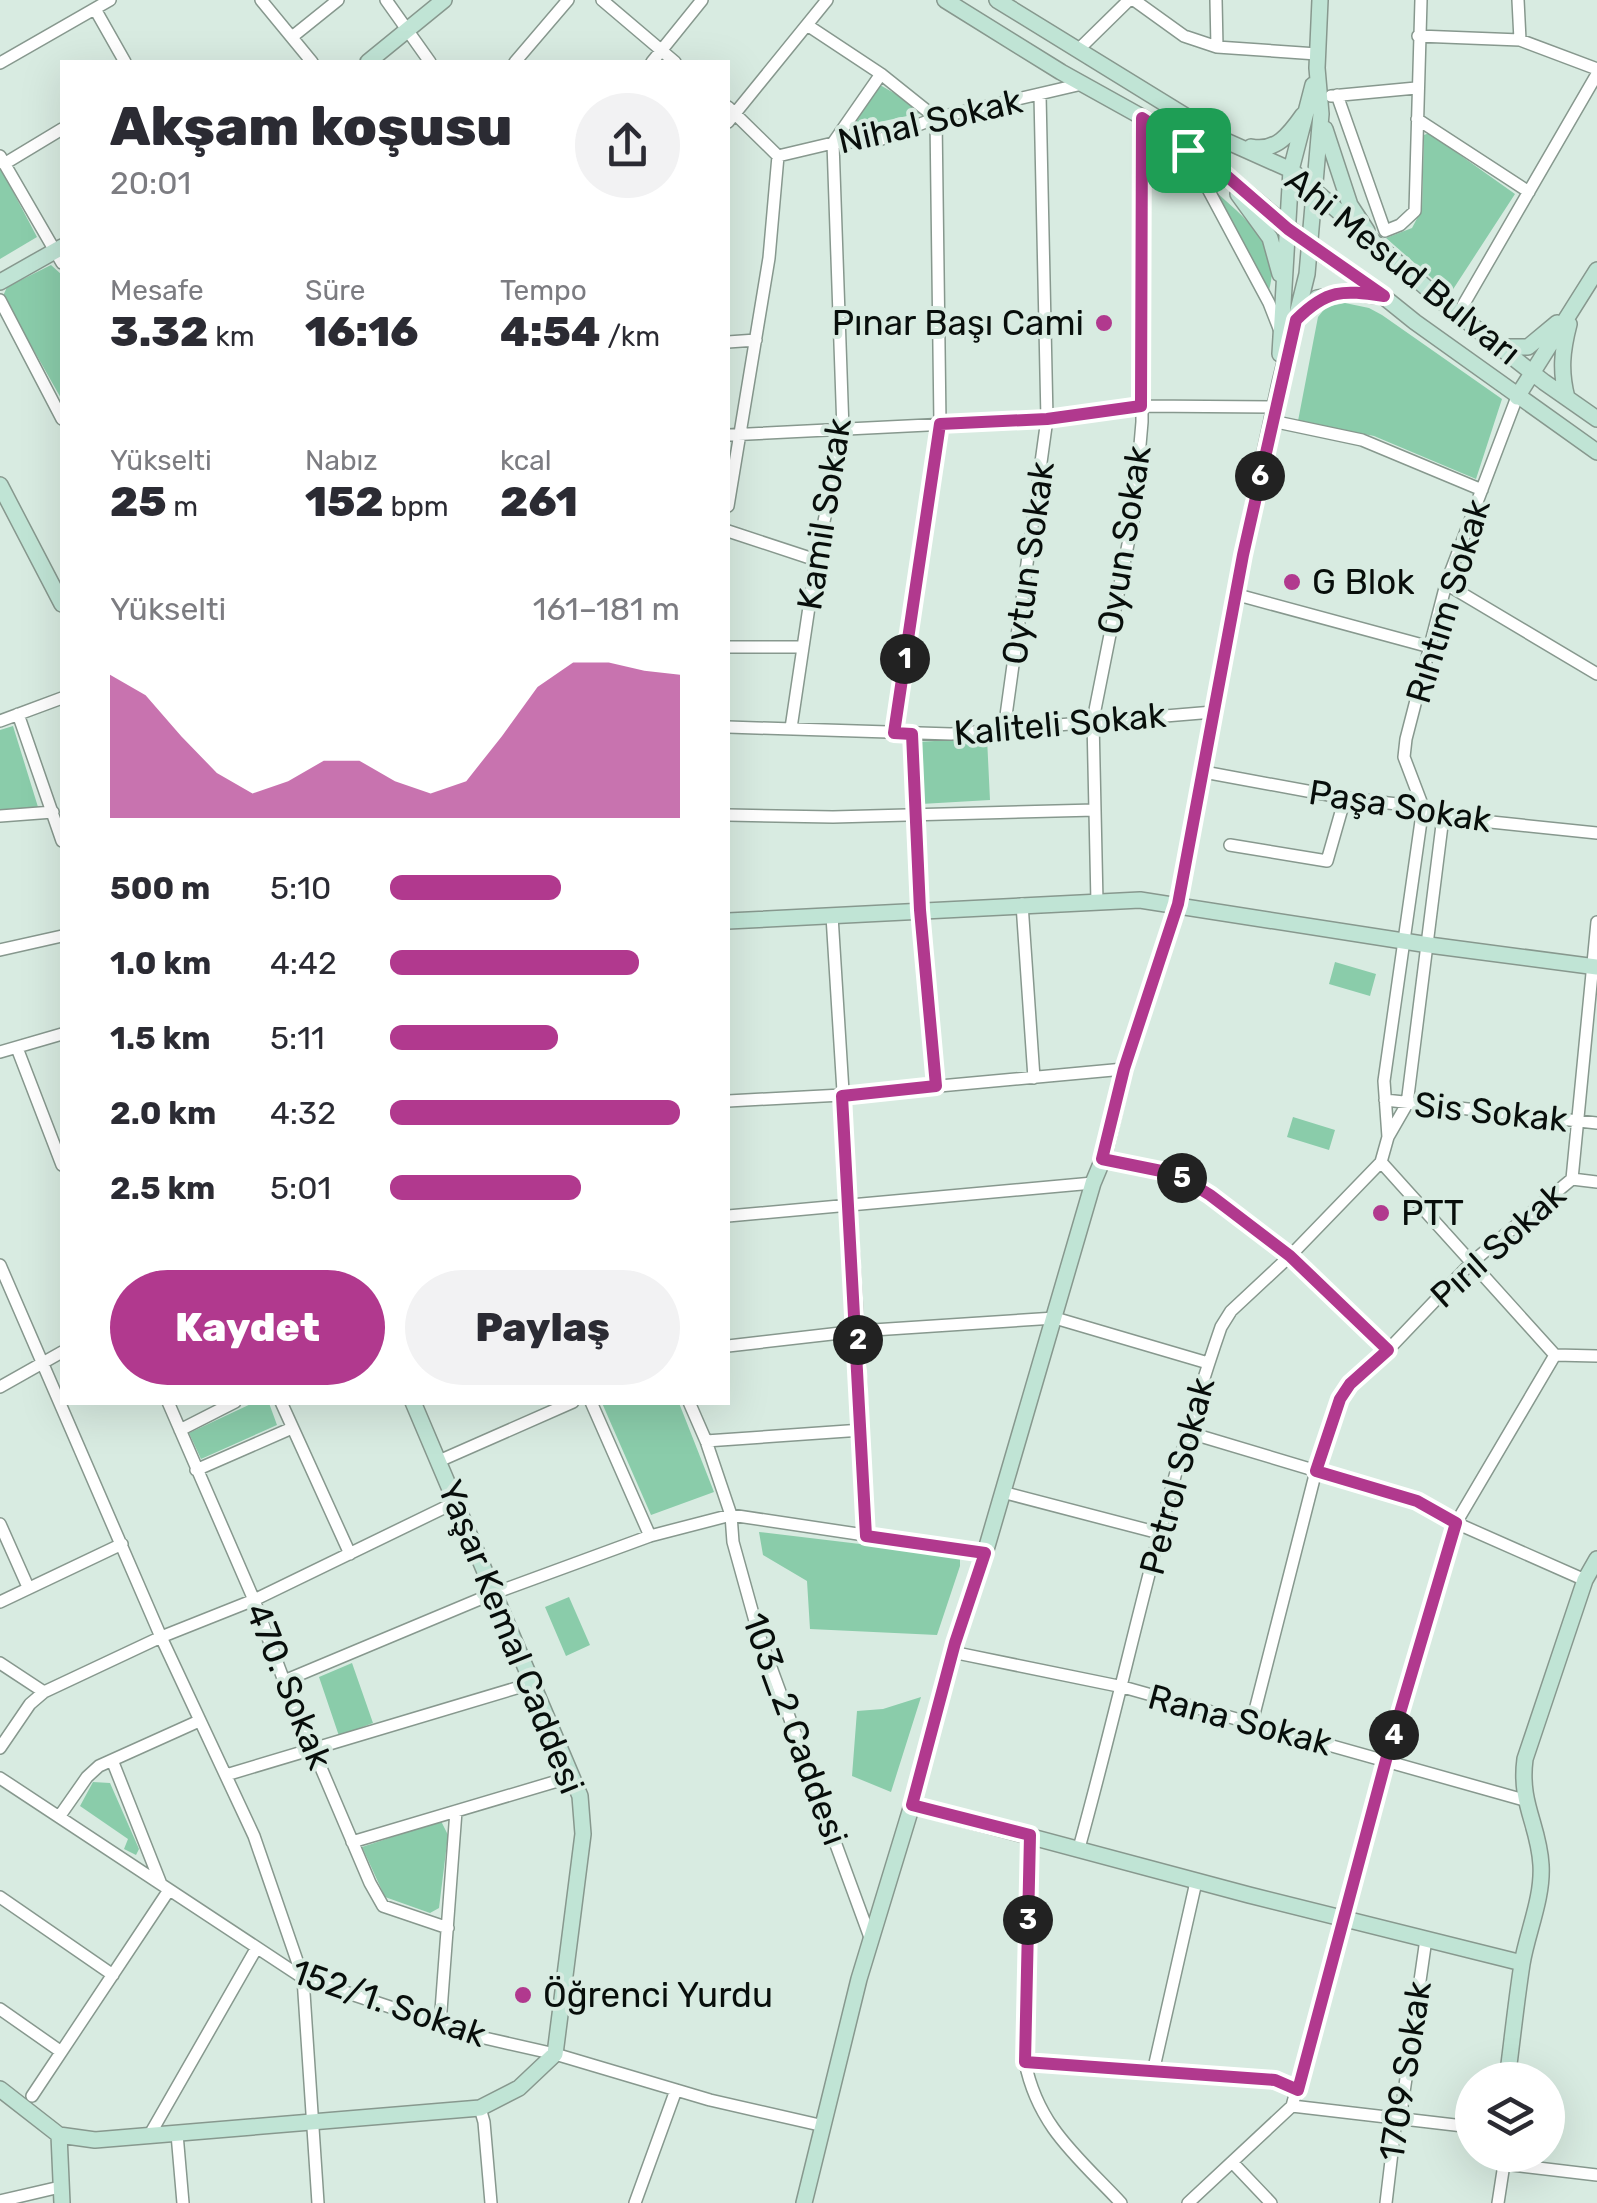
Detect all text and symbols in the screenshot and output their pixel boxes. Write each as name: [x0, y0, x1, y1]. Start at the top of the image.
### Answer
street label: Nihal Sokak: [834, 79, 1026, 163]
button: share: [575, 93, 680, 198]
text: Akşam koşusu: [110, 94, 513, 159]
pin: [1146, 108, 1231, 193]
icon: arrive: [1161, 123, 1216, 178]
street label: Ahi Mesud Bulvarı: [1277, 158, 1529, 374]
text: 20:01: [110, 164, 191, 202]
text: Mesafe: [110, 274, 204, 307]
text: Süre: [305, 274, 365, 307]
text: Tempo: [500, 274, 587, 307]
place label: Pınar Başı Cami: [832, 302, 1084, 344]
text: 3.32: [110, 307, 208, 357]
text: 16:16: [305, 307, 419, 357]
text: 4:54: [500, 307, 601, 357]
marker: Pınar Başı Cami: [1093, 312, 1115, 334]
text: km: [208, 320, 255, 353]
text: /km: [601, 320, 660, 353]
street label: Kamil Sokak: [788, 415, 860, 613]
street label: Oyun Sokak: [1088, 442, 1160, 638]
text: Yükselti: [110, 444, 212, 477]
text: Nabız: [305, 444, 378, 477]
text: kcal: [500, 444, 551, 477]
pin: 6: [1235, 451, 1285, 501]
street label: Oytun Sokak: [993, 459, 1063, 667]
text: 6: [1251, 459, 1269, 492]
text: 25: [110, 477, 167, 527]
text: 152: [305, 477, 384, 527]
text: 261: [500, 477, 578, 527]
text: m: [167, 490, 198, 523]
text: bpm: [384, 490, 449, 523]
street label: Rıhtım Sokak: [1397, 494, 1499, 708]
place label: G Blok: [1312, 561, 1414, 603]
marker: G Blok: [1281, 571, 1303, 593]
text: Yükselti: [110, 590, 226, 628]
text: 161–181 m: [533, 590, 680, 628]
pin: 1: [880, 634, 930, 684]
text: 1: [898, 642, 912, 675]
street label: Kaliteli Sokak: [952, 694, 1168, 754]
street label: Paşa Sokak: [1306, 771, 1494, 841]
text: 500 m: [110, 869, 210, 907]
text: 5:10: [270, 869, 331, 907]
text: 1.0 km: [110, 944, 211, 982]
text: 4:42: [270, 944, 337, 982]
text: 1.5 km: [110, 1019, 211, 1057]
text: 5:11: [270, 1019, 325, 1057]
street label: Sis Sokak: [1412, 1083, 1570, 1141]
text: 2.0 km: [110, 1094, 216, 1132]
text: 4:32: [270, 1094, 336, 1132]
pin: 5: [1157, 1153, 1207, 1203]
text: 5: [1173, 1161, 1191, 1194]
text: 2.5 km: [110, 1169, 215, 1207]
text: 5:01: [270, 1169, 331, 1207]
street label: Pırıl Sokak: [1422, 1174, 1574, 1316]
place label: PTT: [1401, 1192, 1464, 1234]
marker: PTT: [1370, 1202, 1392, 1224]
button: Kaydet: [110, 1270, 385, 1385]
button: Paylaş: [405, 1270, 680, 1385]
pin: 2: [833, 1315, 883, 1365]
text: 2: [849, 1323, 867, 1356]
street label: Petrol Sokak: [1131, 1373, 1223, 1579]
street label: Yaşar Kemal Caddesi: [429, 1474, 593, 1800]
street label: 470. Sokak: [237, 1597, 341, 1775]
street label: 103_2 Caddesi: [734, 1607, 856, 1851]
street label: Rana Sokak: [1144, 1675, 1336, 1765]
pin: 4: [1369, 1710, 1419, 1760]
text: 4: [1384, 1718, 1404, 1751]
pin: 3: [1003, 1895, 1053, 1945]
text: 3: [1019, 1903, 1037, 1936]
street label: 152/1. Sokak: [286, 1950, 492, 2056]
place label: Öğrenci Yurdu: [543, 1974, 773, 2016]
street label: 1709 Sokak: [1370, 1978, 1440, 2164]
marker: Öğrenci Yurdu: [512, 1984, 534, 2006]
map controls: [1455, 2062, 1565, 2172]
button: layers: [1455, 2062, 1565, 2172]

